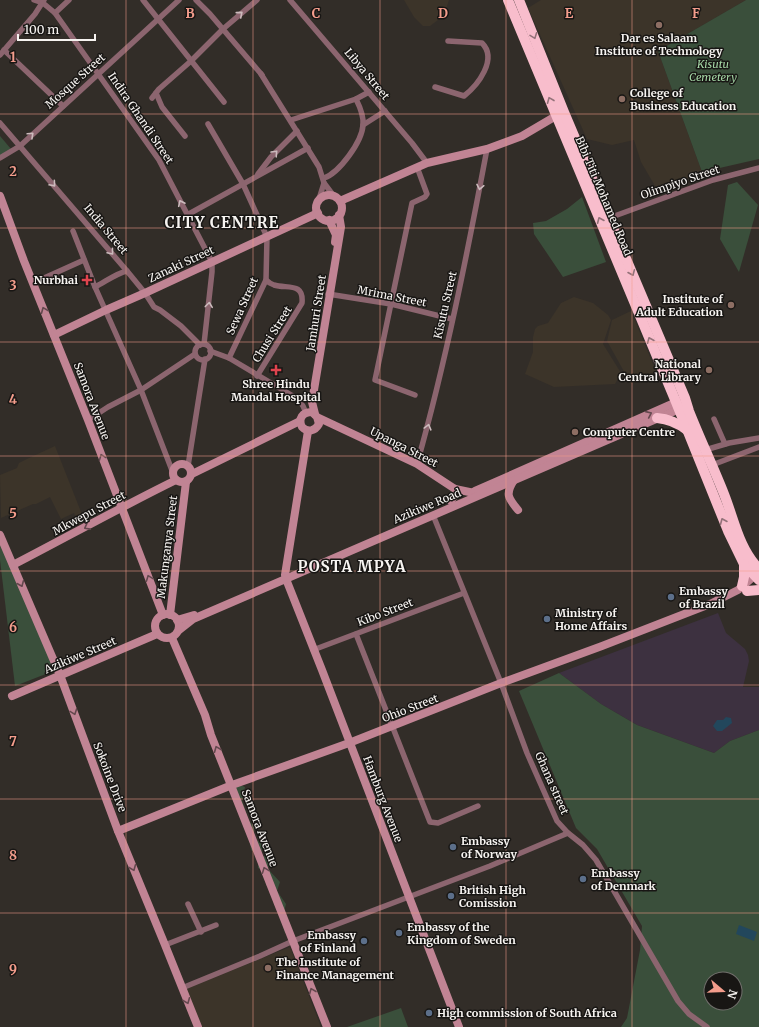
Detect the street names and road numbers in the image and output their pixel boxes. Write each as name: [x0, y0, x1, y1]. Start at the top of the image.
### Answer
street label: Libya Street: [341, 45, 393, 103]
street label: Mosque Street: [42, 50, 108, 112]
street label: Indira Ghandi Street: [105, 70, 177, 167]
street label: Bibi Titi Mohamed Road: [573, 134, 636, 258]
street label: Olimpiyo Street: [639, 162, 722, 202]
street label: India Street: [81, 201, 132, 258]
street label: Zanaki Street: [146, 242, 217, 285]
street label: Kisutu Street: [430, 269, 460, 340]
street label: Jamhuri Street: [303, 273, 329, 353]
street label: Sewa Street: [223, 274, 261, 337]
street label: Mrima Street: [356, 282, 429, 310]
street label: Chusi Street: [249, 303, 295, 365]
street label: Samora Avenue: [71, 360, 113, 442]
street label: Upanga Street: [368, 424, 441, 470]
street label: Azikiwe Road: [390, 485, 463, 527]
street label: Mkwepu Street: [50, 488, 129, 538]
street label: Makunganya Street: [154, 494, 180, 599]
street label: Kibo Street: [355, 595, 416, 629]
street label: Azikiwe Street: [41, 633, 119, 677]
street label: Ohio Street: [380, 691, 441, 725]
street label: Sokoine Drive: [90, 740, 130, 814]
street label: Ghana street: [532, 749, 572, 817]
street label: Hamburg Avenue: [360, 754, 406, 844]
street label: Samora Avenue: [239, 787, 281, 869]

